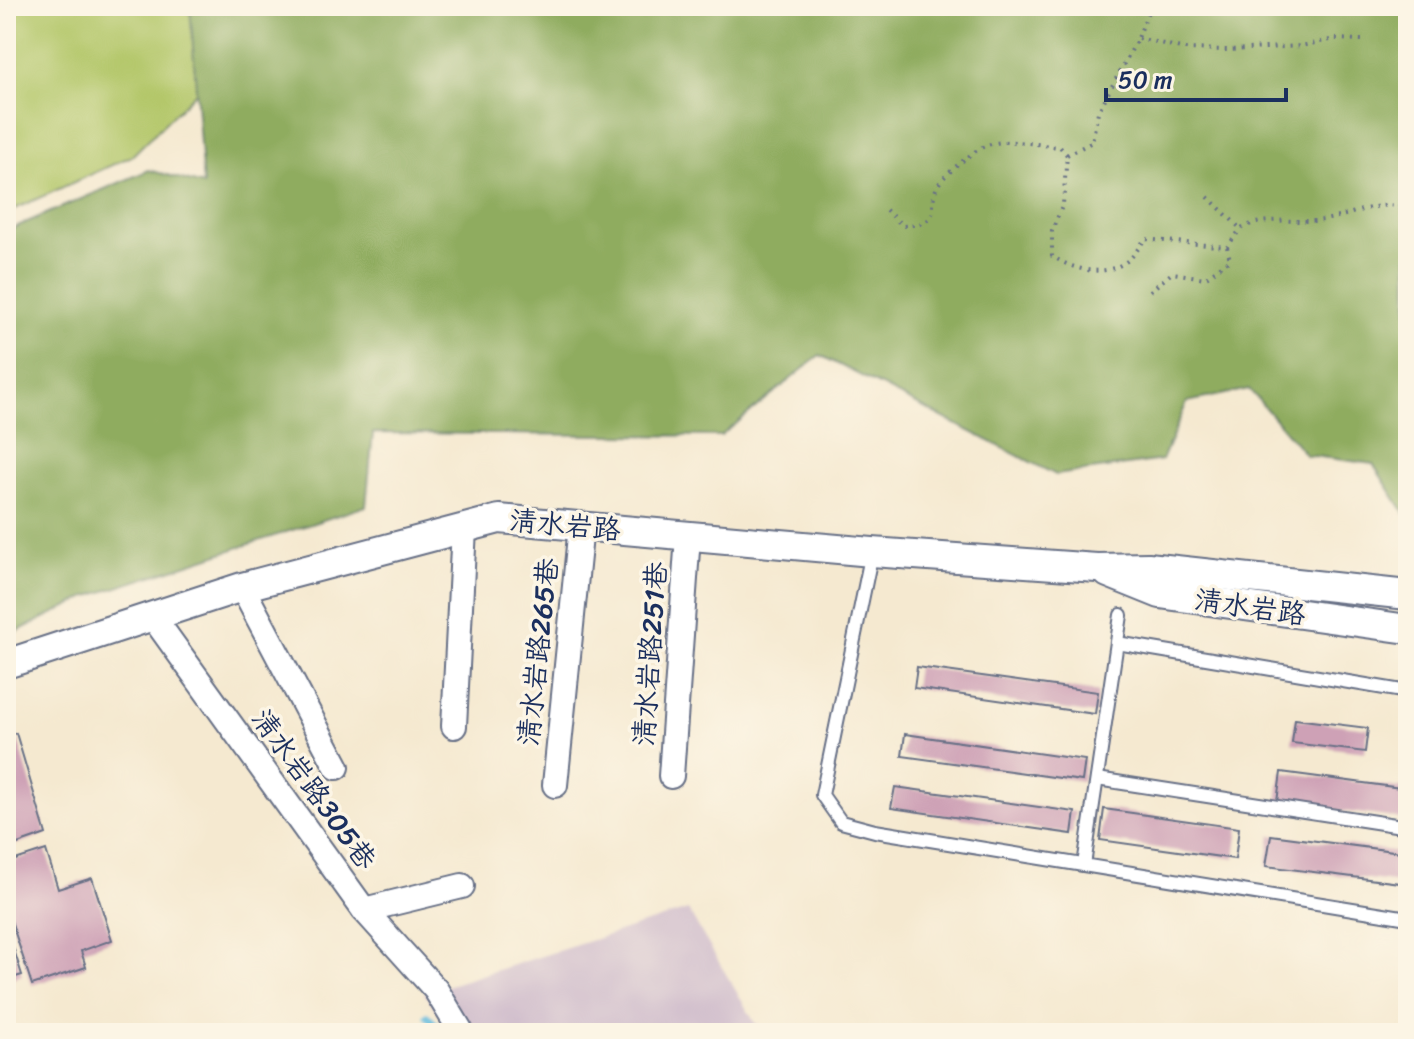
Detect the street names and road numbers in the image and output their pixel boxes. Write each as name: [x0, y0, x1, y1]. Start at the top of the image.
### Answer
street label: 清水岩路: [507, 496, 623, 554]
street label: 清水岩路265巷: [504, 554, 572, 749]
street label: 清水岩路251巷: [619, 559, 681, 748]
street label: 清水岩路: [1191, 575, 1309, 639]
street label: 清水岩路305巷: [238, 698, 390, 881]

